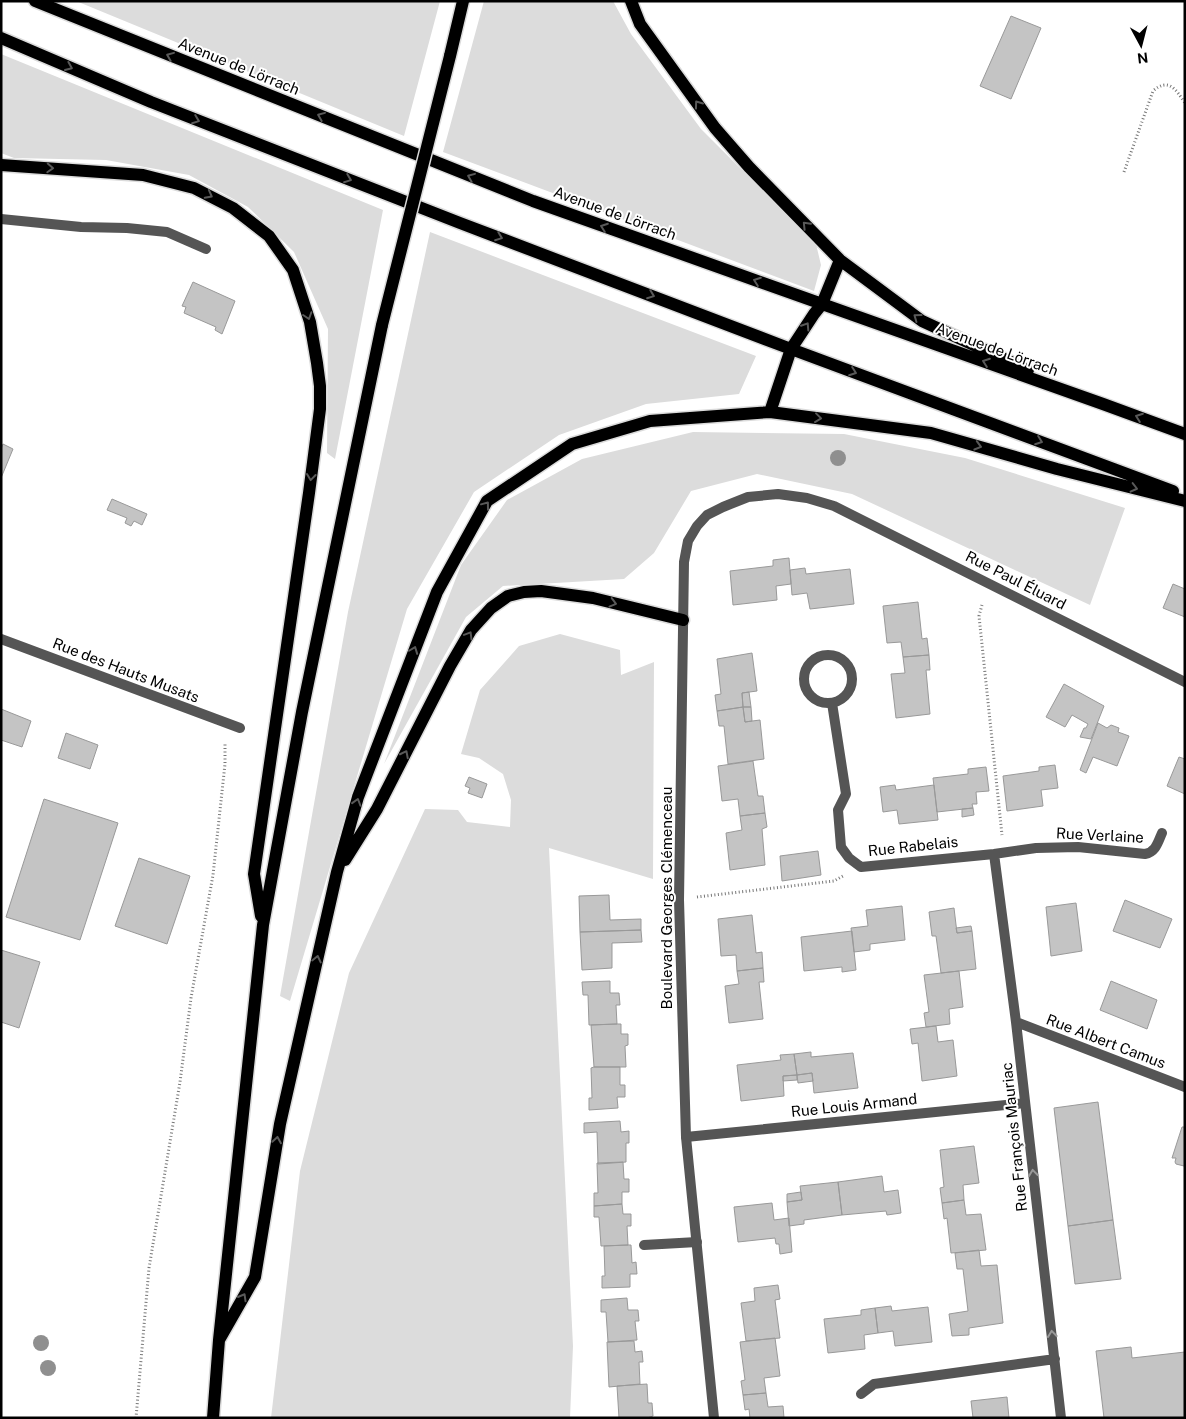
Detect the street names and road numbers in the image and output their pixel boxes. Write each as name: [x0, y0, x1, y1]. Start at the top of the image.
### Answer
street label: Avenue de Lörrach: [176, 34, 302, 98]
street label: Avenue de Lörrach: [551, 183, 679, 243]
street label: Avenue de Lörrach: [933, 319, 1061, 379]
street label: Rue Paul Éluard: [963, 547, 1069, 613]
street label: Rue des Hauts Musats: [50, 634, 202, 706]
street label: Boulevard Georges Clémenceau: [658, 787, 675, 1009]
street label: Rue Verlaine: [1056, 824, 1144, 846]
street label: Rue Rabelais: [867, 833, 959, 859]
street label: Rue Albert Camus: [1044, 1010, 1168, 1072]
street label: Rue François Mauriac: [998, 1061, 1030, 1213]
street label: Rue Louis Armand: [790, 1090, 918, 1120]

